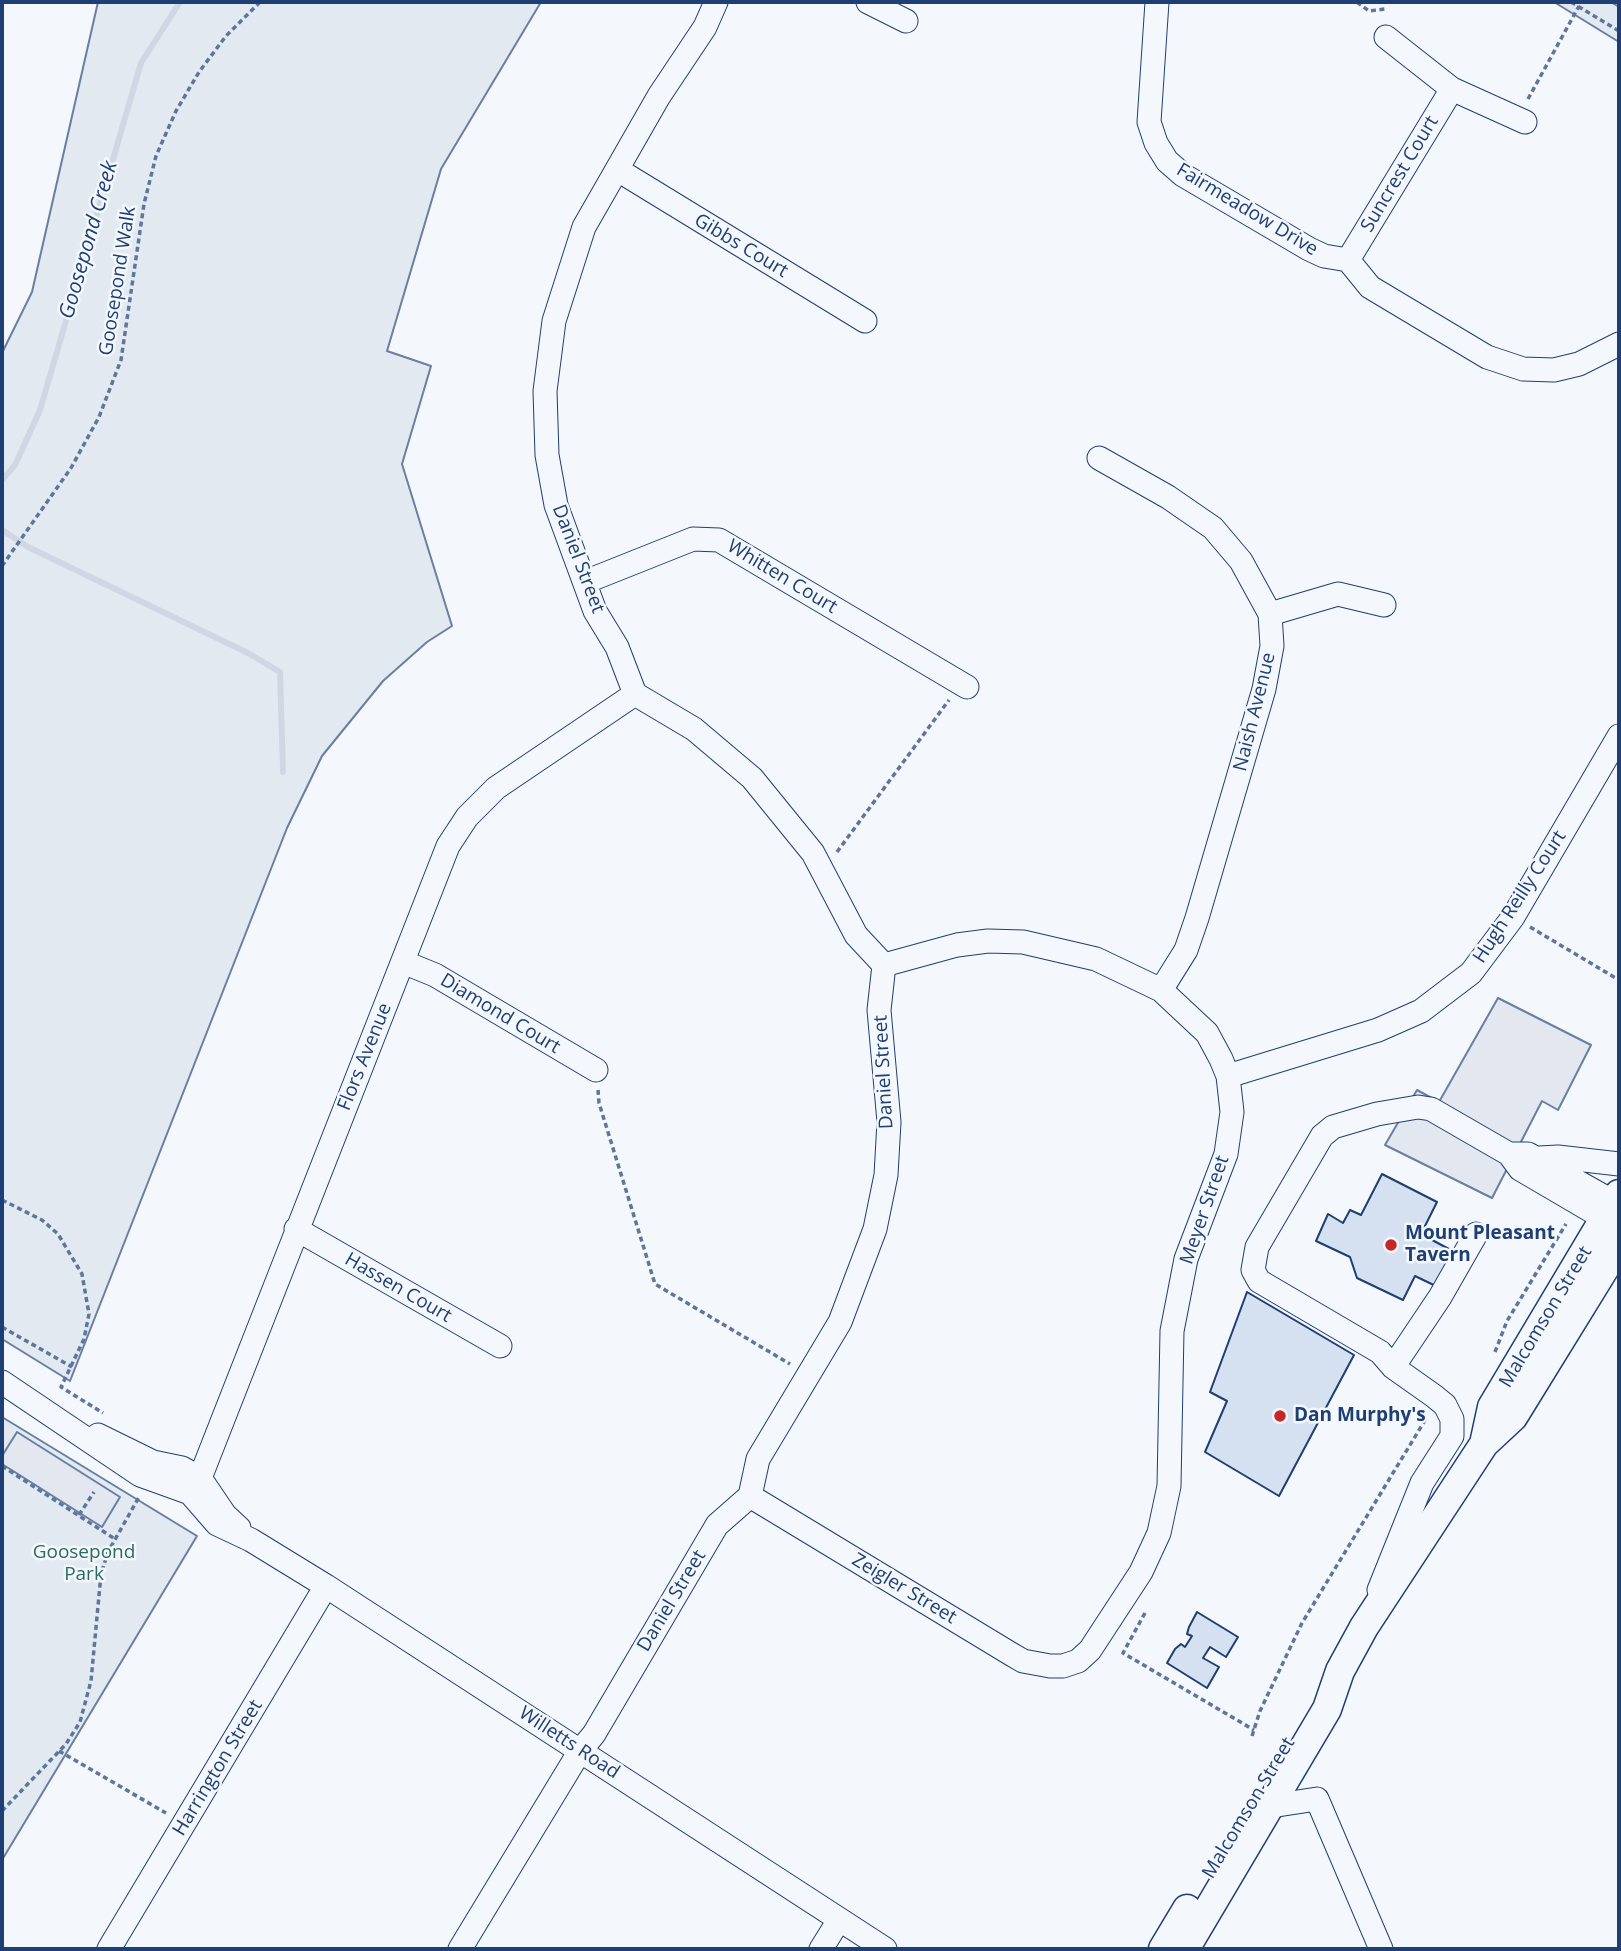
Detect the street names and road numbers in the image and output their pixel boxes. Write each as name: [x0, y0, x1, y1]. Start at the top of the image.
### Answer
street label: Suncrest Court: [1356, 112, 1444, 236]
street label: Fairmeadow Drive: [1172, 159, 1322, 261]
street label: Goosepond Walk: [95, 205, 141, 357]
street label: Gibbs Court: [690, 209, 792, 283]
street label: Daniel Street: [547, 502, 609, 616]
street label: Whitten Court: [723, 535, 841, 619]
street label: Naish Avenue: [1229, 650, 1281, 774]
street label: Hugh Reilly Court: [1469, 826, 1571, 968]
street label: Diamond Court: [436, 969, 564, 1059]
street label: Flors Avenue: [333, 1000, 397, 1114]
street label: Daniel Street: [870, 1014, 898, 1130]
street label: Meyer Street: [1176, 1153, 1234, 1267]
street label: Malcomson Street: [1495, 1242, 1597, 1392]
street label: Hassen Court: [341, 1248, 455, 1328]
street label: Daniel Street: [633, 1546, 711, 1656]
street label: Zeigler Street: [848, 1549, 960, 1629]
street label: Harrington Street: [168, 1696, 268, 1840]
street label: Willetts Road: [514, 1702, 624, 1784]
street label: Malcomson Street: [1198, 1733, 1300, 1883]

